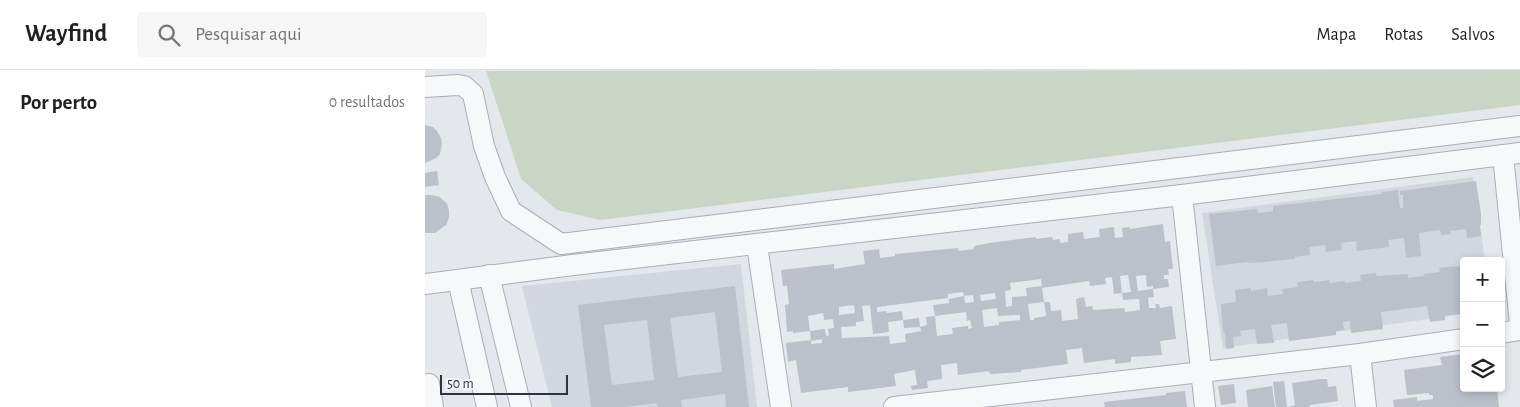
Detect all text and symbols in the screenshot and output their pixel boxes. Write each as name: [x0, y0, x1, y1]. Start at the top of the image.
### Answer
search box: [137, 12, 487, 57]
icon: search: [155, 21, 183, 49]
text: Wayfind: [25, 22, 107, 46]
text: Pesquisar aqui: [195, 25, 302, 44]
text: Mapa: [1317, 26, 1356, 44]
text: Rotas: [1384, 26, 1423, 44]
text: Salvos: [1451, 26, 1495, 44]
text: Por perto: [20, 92, 97, 113]
text: 0 resultados: [329, 94, 405, 110]
map controls: [1460, 257, 1505, 392]
button: +: [1460, 257, 1505, 302]
button: −: [1460, 302, 1505, 347]
button: layers: [1460, 347, 1505, 392]
scale bar: [440, 372, 567, 395]
text: 50 m: [447, 377, 474, 391]

